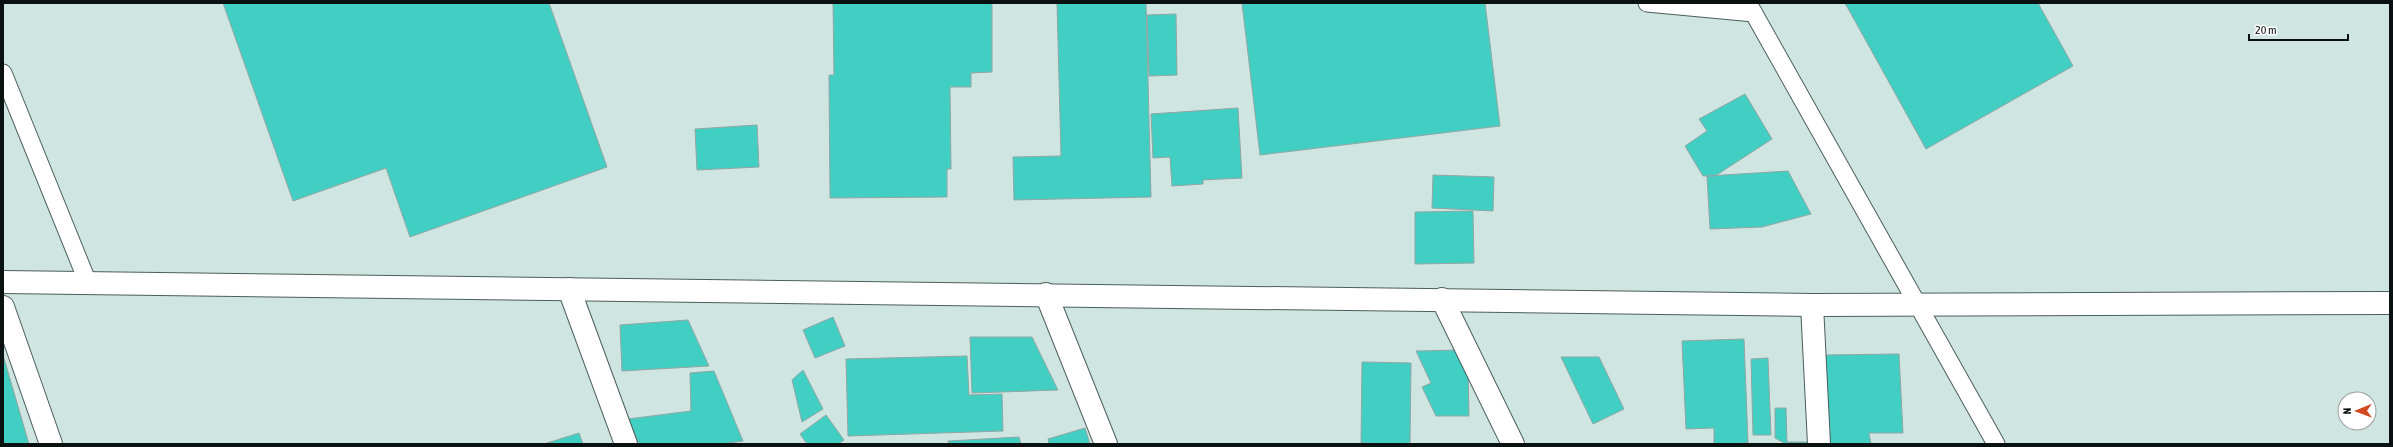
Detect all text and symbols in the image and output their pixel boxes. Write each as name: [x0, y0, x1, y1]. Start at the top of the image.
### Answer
scale bar: [2249, 16, 2348, 42]
text: 20 m: [2255, 23, 2277, 37]
north arrow: [2337, 391, 2377, 431]
text: N: [2341, 408, 2353, 415]

